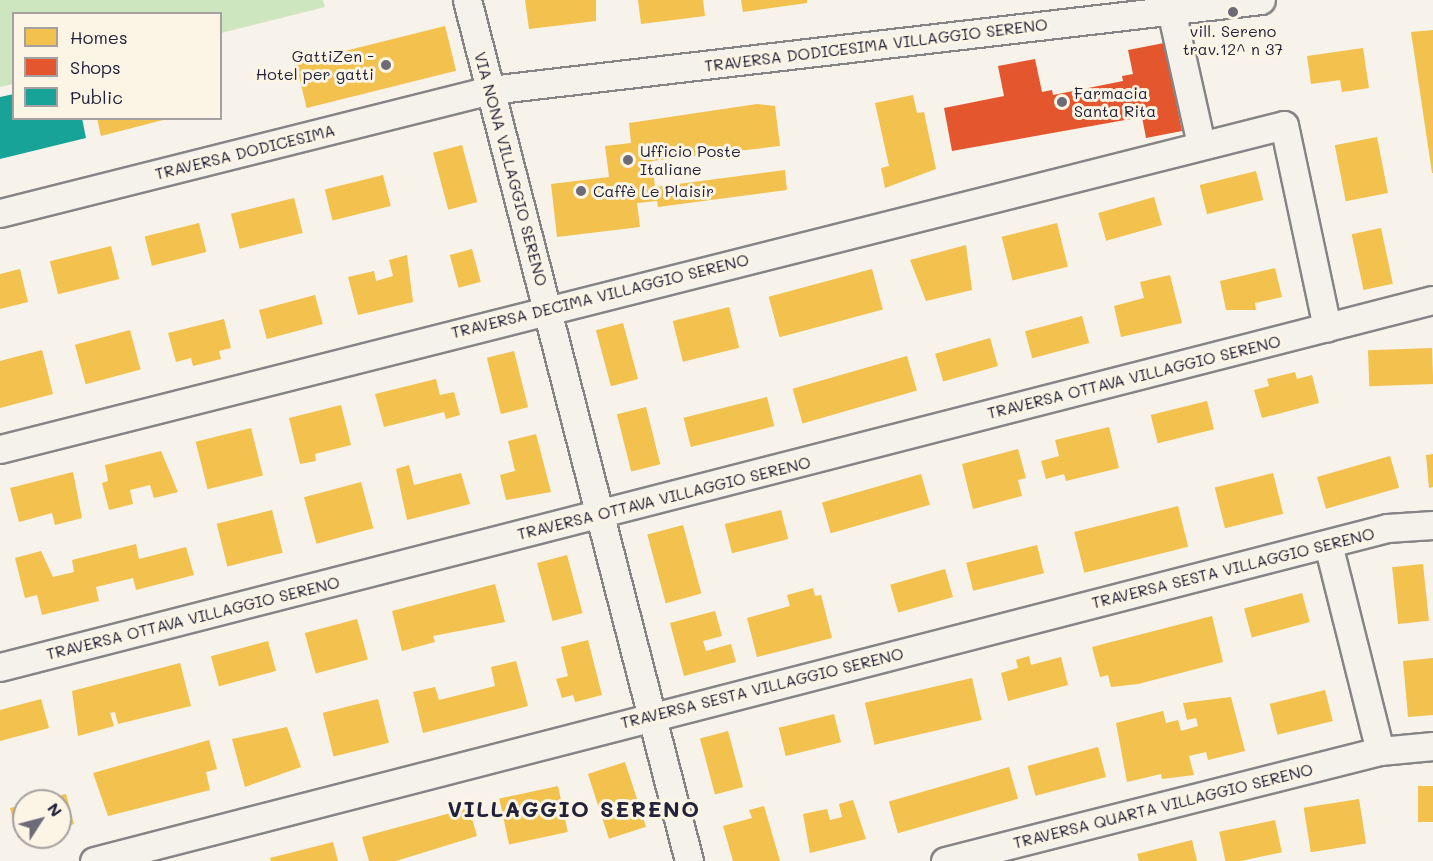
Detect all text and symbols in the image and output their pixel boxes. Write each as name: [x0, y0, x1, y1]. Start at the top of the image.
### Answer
marker: vill. Sereno trav.12^ n 37: [1226, 5, 1240, 19]
legend: [12, 12, 222, 120]
street label: TRAVERSA DODICESIMA VILLAGGIO SERENO: [703, 14, 1049, 76]
place label: vill. Sereno trav.12^ n 37: [1183, 21, 1283, 59]
text: Homes: [70, 25, 128, 49]
place label: GattiZen - Hotel per gatti: [256, 46, 374, 84]
street label: VIA NONA VILLAGGIO SERENO: [470, 50, 552, 288]
text: Shops: [70, 55, 121, 79]
marker: GattiZen - Hotel per gatti: [379, 58, 393, 72]
place label: Farmacia Santa Rita: [1074, 83, 1156, 121]
text: Public: [70, 85, 123, 109]
marker: Farmacia Santa Rita: [1055, 95, 1069, 109]
street label: TRAVERSA DODICESIMA: [153, 120, 337, 184]
place label: Ufficio Poste Italiane: [640, 141, 741, 179]
marker: Ufficio Poste Italiane: [621, 153, 635, 167]
place label: Caffè Le Plaisir: [593, 181, 714, 201]
marker: Caffè Le Plaisir: [574, 184, 588, 198]
street label: TRAVERSA DECIMA VILLAGGIO SERENO: [449, 250, 751, 342]
street label: TRAVERSA OTTAVA VILLAGGIO SERENO: [985, 331, 1283, 423]
street label: TRAVERSA OTTAVA VILLAGGIO SERENO: [515, 452, 813, 544]
street label: TRAVERSA SESTA VILLAGGIO SERENO: [1090, 524, 1376, 612]
street label: TRAVERSA OTTAVA VILLAGGIO SERENO: [44, 572, 342, 664]
street label: TRAVERSA SESTA VILLAGGIO SERENO: [619, 644, 905, 732]
street label: TRAVERSA QUARTA VILLAGGIO SERENO: [1011, 759, 1315, 853]
north arrow: [12, 789, 72, 849]
district label: VILLAGGIO SERENO: [447, 796, 701, 822]
text: N: [43, 798, 67, 820]

